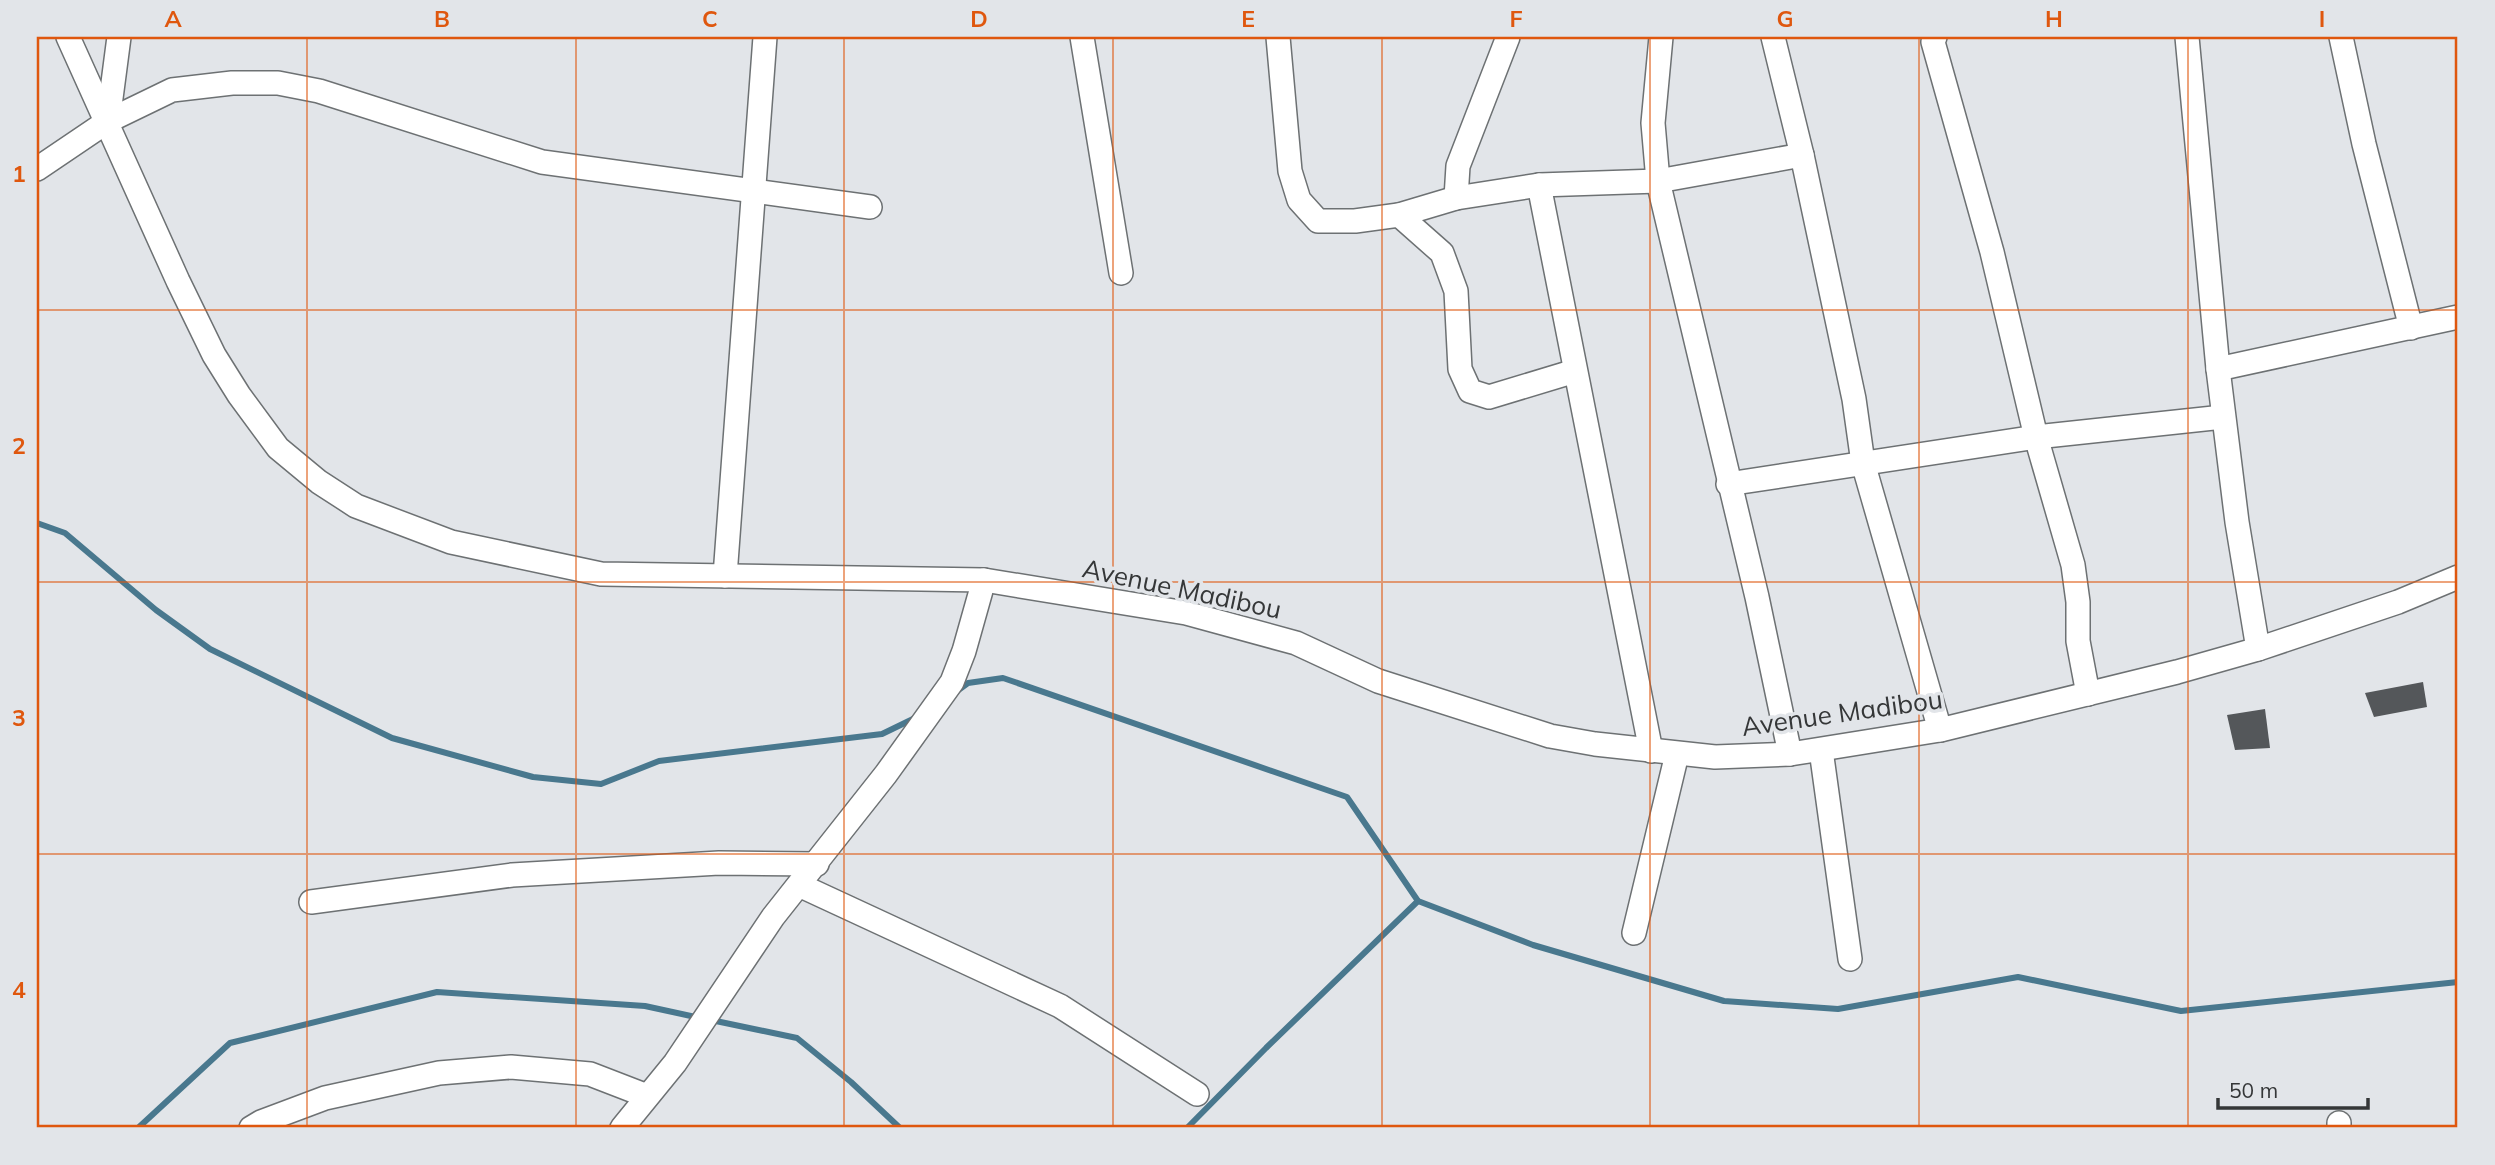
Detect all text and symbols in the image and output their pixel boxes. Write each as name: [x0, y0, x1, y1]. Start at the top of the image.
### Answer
text: A: [164, 4, 182, 33]
text: B: [434, 4, 450, 33]
text: C: [702, 4, 718, 33]
text: D: [970, 4, 988, 33]
text: E: [1241, 4, 1255, 33]
text: F: [1509, 4, 1523, 33]
text: G: [1776, 4, 1794, 33]
text: H: [2045, 4, 2063, 33]
text: I: [2319, 4, 2325, 33]
text: 1: [12, 159, 26, 188]
text: 2: [12, 431, 26, 460]
street label: Avenue Madibou: [1080, 551, 1285, 626]
street label: Avenue Madibou: [1739, 682, 1944, 743]
text: 3: [12, 703, 26, 732]
text: 4: [12, 975, 26, 1004]
scale bar: [2218, 1067, 2369, 1111]
text: 50 m: [2229, 1077, 2278, 1103]

